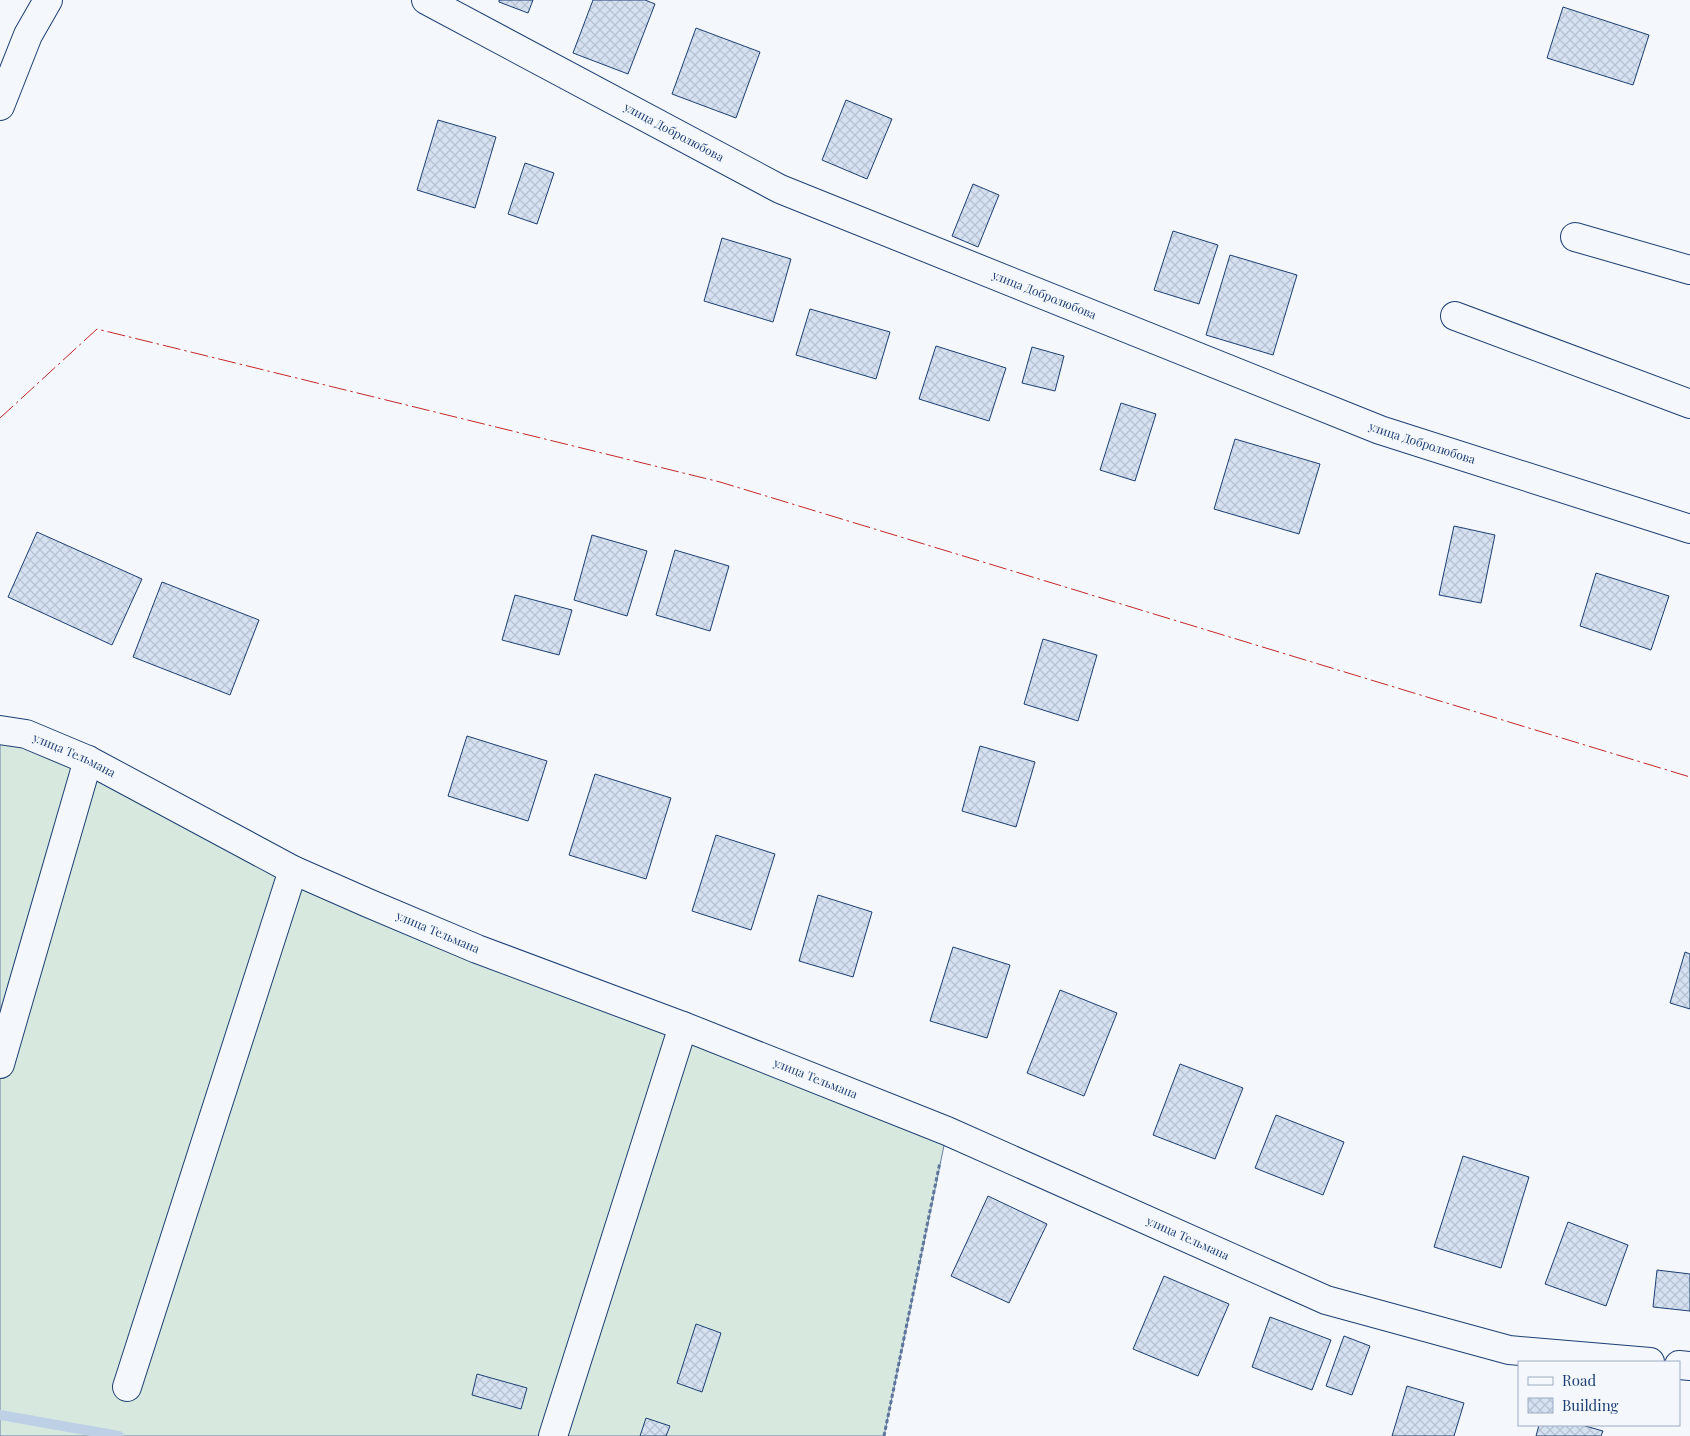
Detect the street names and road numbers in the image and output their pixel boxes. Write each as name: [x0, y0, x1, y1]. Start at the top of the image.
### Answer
street label: улица Добролюбова: [621, 98, 727, 165]
street label: улица Добролюбова: [989, 266, 1099, 322]
street label: улица Добролюбова: [1366, 417, 1478, 467]
street label: улица Тельмана: [30, 728, 119, 780]
street label: улица Тельмана: [393, 907, 482, 956]
street label: улица Тельмана: [771, 1054, 860, 1102]
street label: улица Тельмана: [1143, 1212, 1232, 1263]

